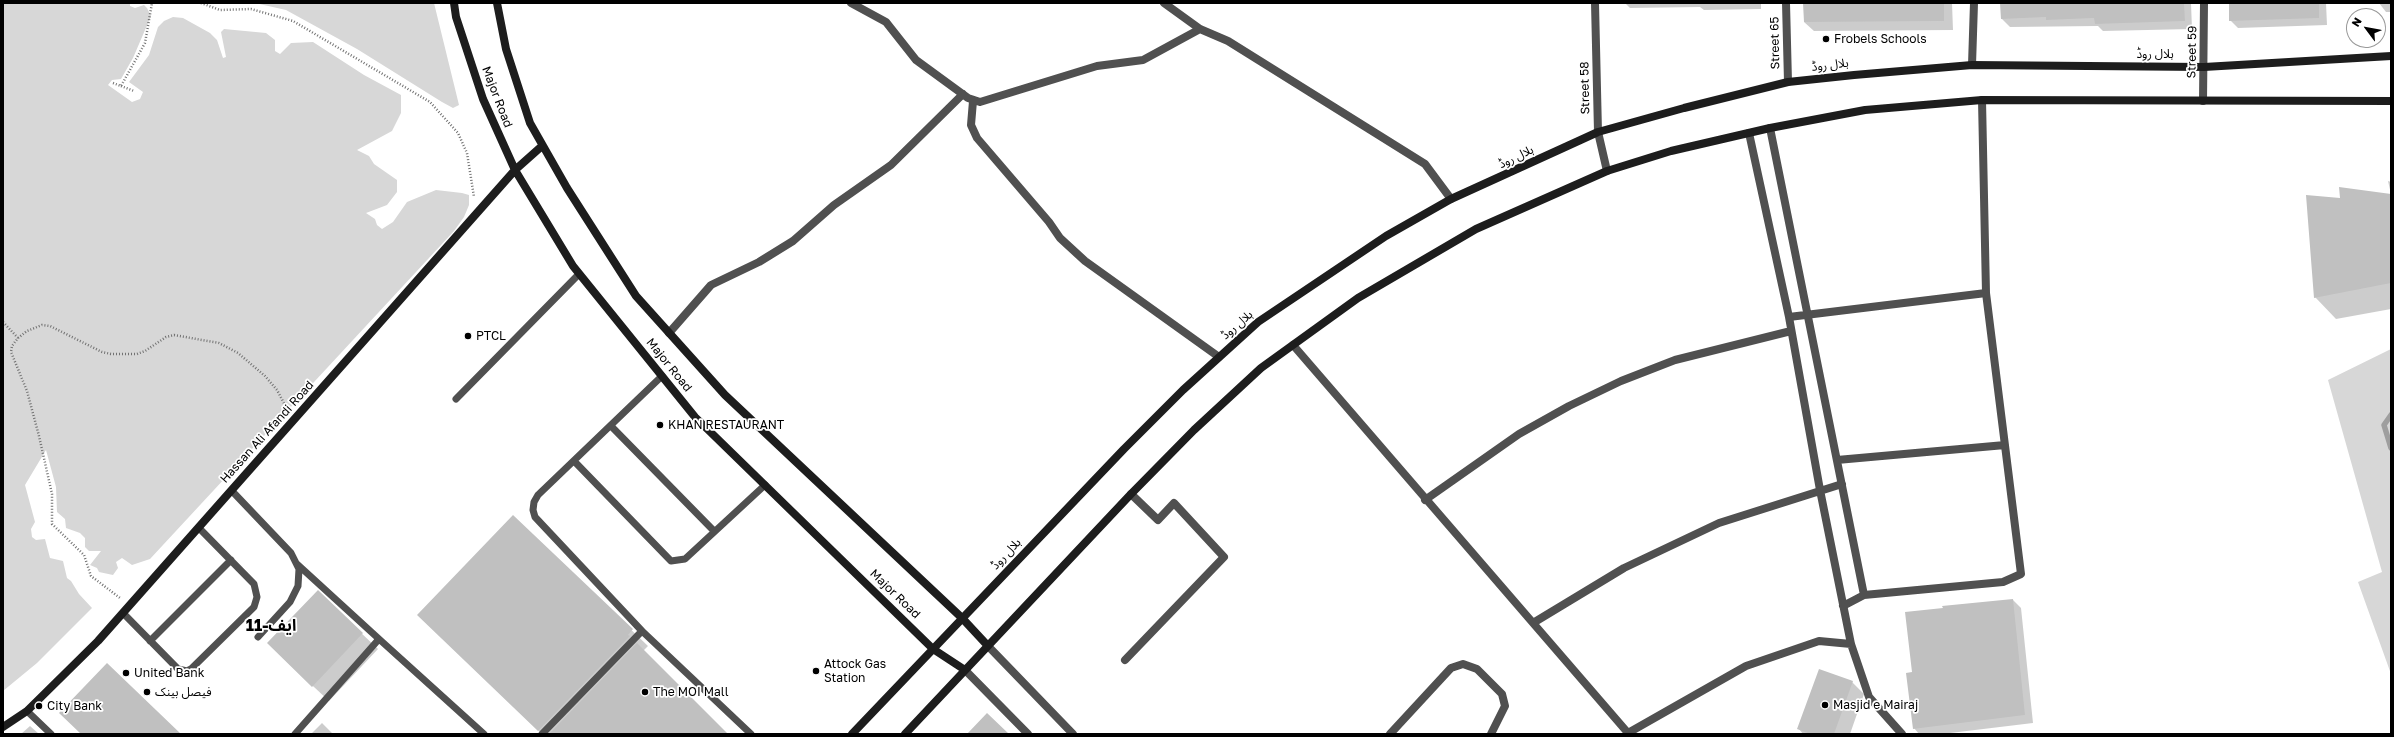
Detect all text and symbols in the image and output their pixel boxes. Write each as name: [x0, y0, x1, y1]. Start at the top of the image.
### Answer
north arrow: [2346, 8, 2386, 48]
text: N: [2349, 15, 2364, 29]
street label: Street 65: [1767, 17, 1783, 69]
street label: Street 59: [2184, 26, 2200, 78]
place label: Frobels Schools: [1834, 32, 1927, 46]
marker: Frobels Schools: [1821, 34, 1831, 44]
street label: ہلال روڈ: [2136, 47, 2174, 61]
street label: ہلال روڈ: [1811, 56, 1849, 74]
street label: Street 58: [1577, 61, 1593, 115]
street label: Major Road: [479, 64, 515, 130]
street label: ہلال روڈ: [1496, 142, 1536, 172]
street label: ہلال روڈ: [1218, 307, 1256, 343]
place label: PTCL: [476, 329, 506, 343]
marker: PTCL: [463, 331, 473, 341]
street label: Major Road: [643, 335, 695, 395]
street label: Hassan Ali Afandi Road: [217, 378, 317, 486]
place label: KHAN RESTAURANT: [668, 418, 784, 432]
marker: KHAN RESTAURANT: [655, 420, 665, 430]
street label: ہلال روڈ: [988, 535, 1024, 573]
street label: Major Road: [867, 566, 923, 622]
district label: ایف-11: [246, 616, 296, 636]
place label: Attock Gas Station: [824, 657, 886, 685]
place label: United Bank: [134, 666, 204, 680]
marker: Attock Gas Station: [811, 666, 821, 676]
marker: United Bank: [121, 668, 131, 678]
place label: فیصل بینک: [155, 685, 212, 699]
place label: The MOI Mall: [653, 685, 729, 699]
marker: فیصل بینک: [142, 687, 152, 697]
marker: The MOI Mall: [640, 687, 650, 697]
place label: Masjid e Mairaj: [1833, 698, 1918, 712]
place label: City Bank: [47, 699, 102, 713]
marker: Masjid e Mairaj: [1820, 700, 1830, 710]
marker: City Bank: [34, 701, 44, 711]

